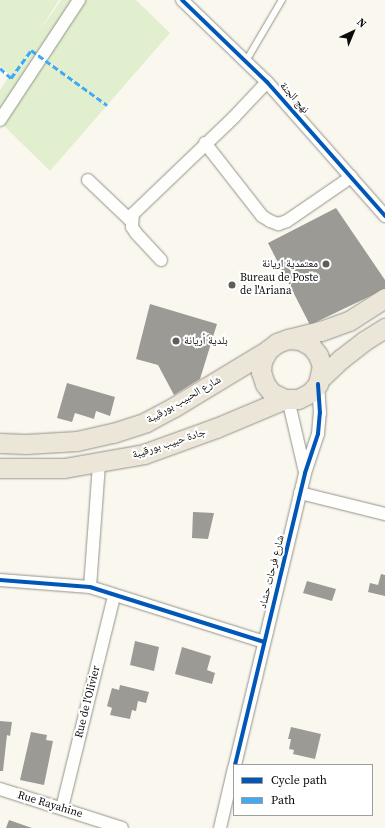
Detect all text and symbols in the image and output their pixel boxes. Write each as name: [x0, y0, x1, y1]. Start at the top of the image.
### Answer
north arrow: [333, 12, 373, 52]
text: N: [354, 15, 370, 31]
street label: نهج الجنة: [277, 80, 311, 116]
place label: معتمدية اريانة: [262, 257, 318, 271]
marker: معتمدية اريانة: [321, 259, 331, 269]
place label: Bureau de Poste de l'Ariana: [240, 272, 318, 298]
marker: Bureau de Poste de l'Ariana: [227, 280, 237, 290]
place label: بلدية أريانة: [184, 334, 228, 348]
marker: بلدية أريانة: [171, 336, 181, 346]
street label: شارع الحبيب بورقيبة: [144, 373, 224, 427]
street label: جادة حبيب بورقيبة: [131, 426, 207, 462]
street label: شارع فرحات حشاد: [257, 534, 287, 610]
street label: Rue de l'Olivier: [73, 665, 103, 739]
legend: [233, 764, 373, 816]
text: Cycle path: [271, 772, 327, 788]
street label: Rue Rayahine: [16, 789, 84, 821]
text: Path: [271, 792, 295, 808]

